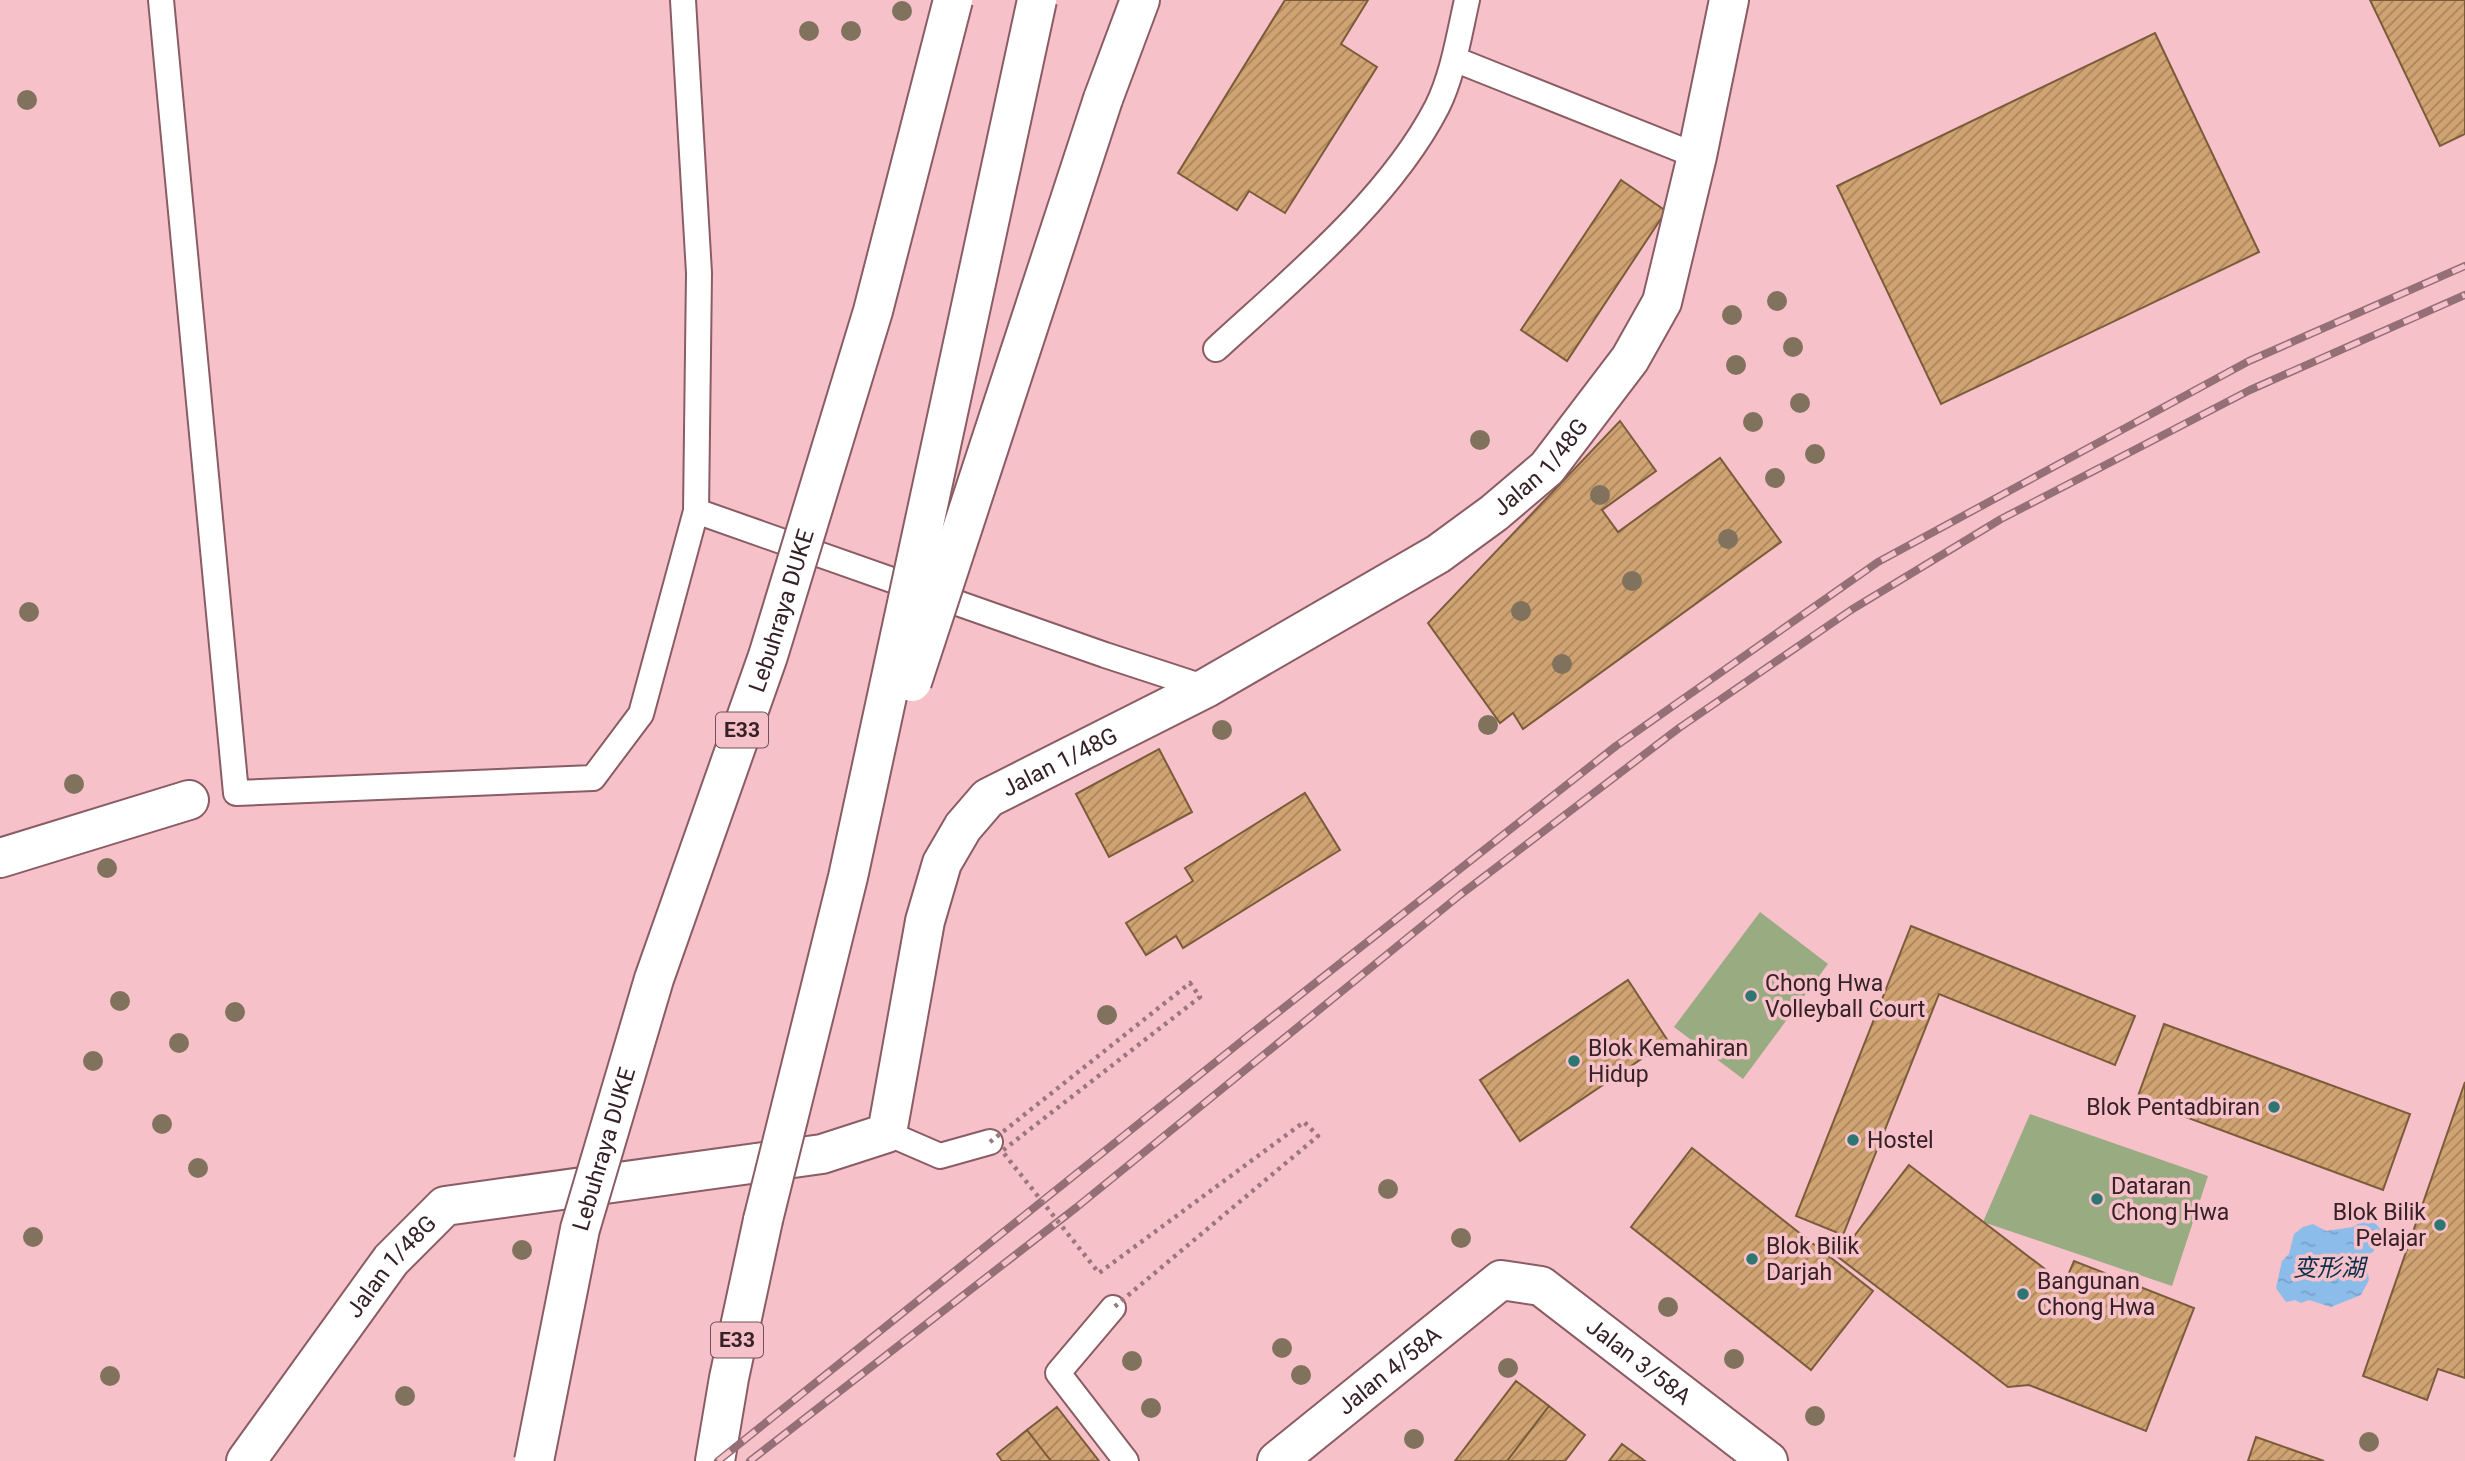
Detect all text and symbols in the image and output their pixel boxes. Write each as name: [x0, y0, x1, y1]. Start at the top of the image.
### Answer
street label: Jalan 1/48G: [1488, 413, 1594, 522]
street label: Lebuhraya DUKE: [743, 526, 820, 696]
road number: E33: [716, 712, 768, 748]
street label: Jalan 1/48G: [998, 722, 1122, 803]
place label: Chong Hwa Volleyball Court: [1765, 970, 1925, 1023]
marker: Chong Hwa Volleyball Court: [1743, 988, 1759, 1004]
place label: Blok Kemahiran Hidup: [1588, 1035, 1748, 1088]
marker: Blok Kemahiran Hidup: [1566, 1053, 1582, 1069]
street label: Lebuhraya DUKE: [567, 1064, 641, 1234]
place label: Blok Pentadbiran: [2086, 1094, 2260, 1121]
marker: Blok Pentadbiran: [2266, 1099, 2282, 1115]
place label: Hostel: [1867, 1127, 1934, 1154]
marker: Hostel: [1845, 1132, 1861, 1148]
place label: Dataran Chong Hwa: [2111, 1173, 2229, 1226]
marker: Dataran Chong Hwa: [2089, 1191, 2105, 1207]
place label: Blok Bilik Pelajar: [2333, 1199, 2426, 1252]
street label: Jalan 1/48G: [341, 1210, 442, 1323]
marker: Blok Bilik Pelajar: [2432, 1217, 2448, 1233]
place label: Blok Bilik Darjah: [1766, 1233, 1860, 1286]
marker: Blok Bilik Darjah: [1744, 1251, 1760, 1267]
water label: 变形湖: [2293, 1254, 2369, 1282]
place label: Bangunan Chong Hwa: [2037, 1268, 2155, 1321]
marker: Bangunan Chong Hwa: [2015, 1286, 2031, 1302]
street label: Jalan 3/58A: [1581, 1313, 1696, 1411]
street label: Jalan 4/58A: [1332, 1321, 1446, 1421]
road number: E33: [711, 1322, 763, 1358]

